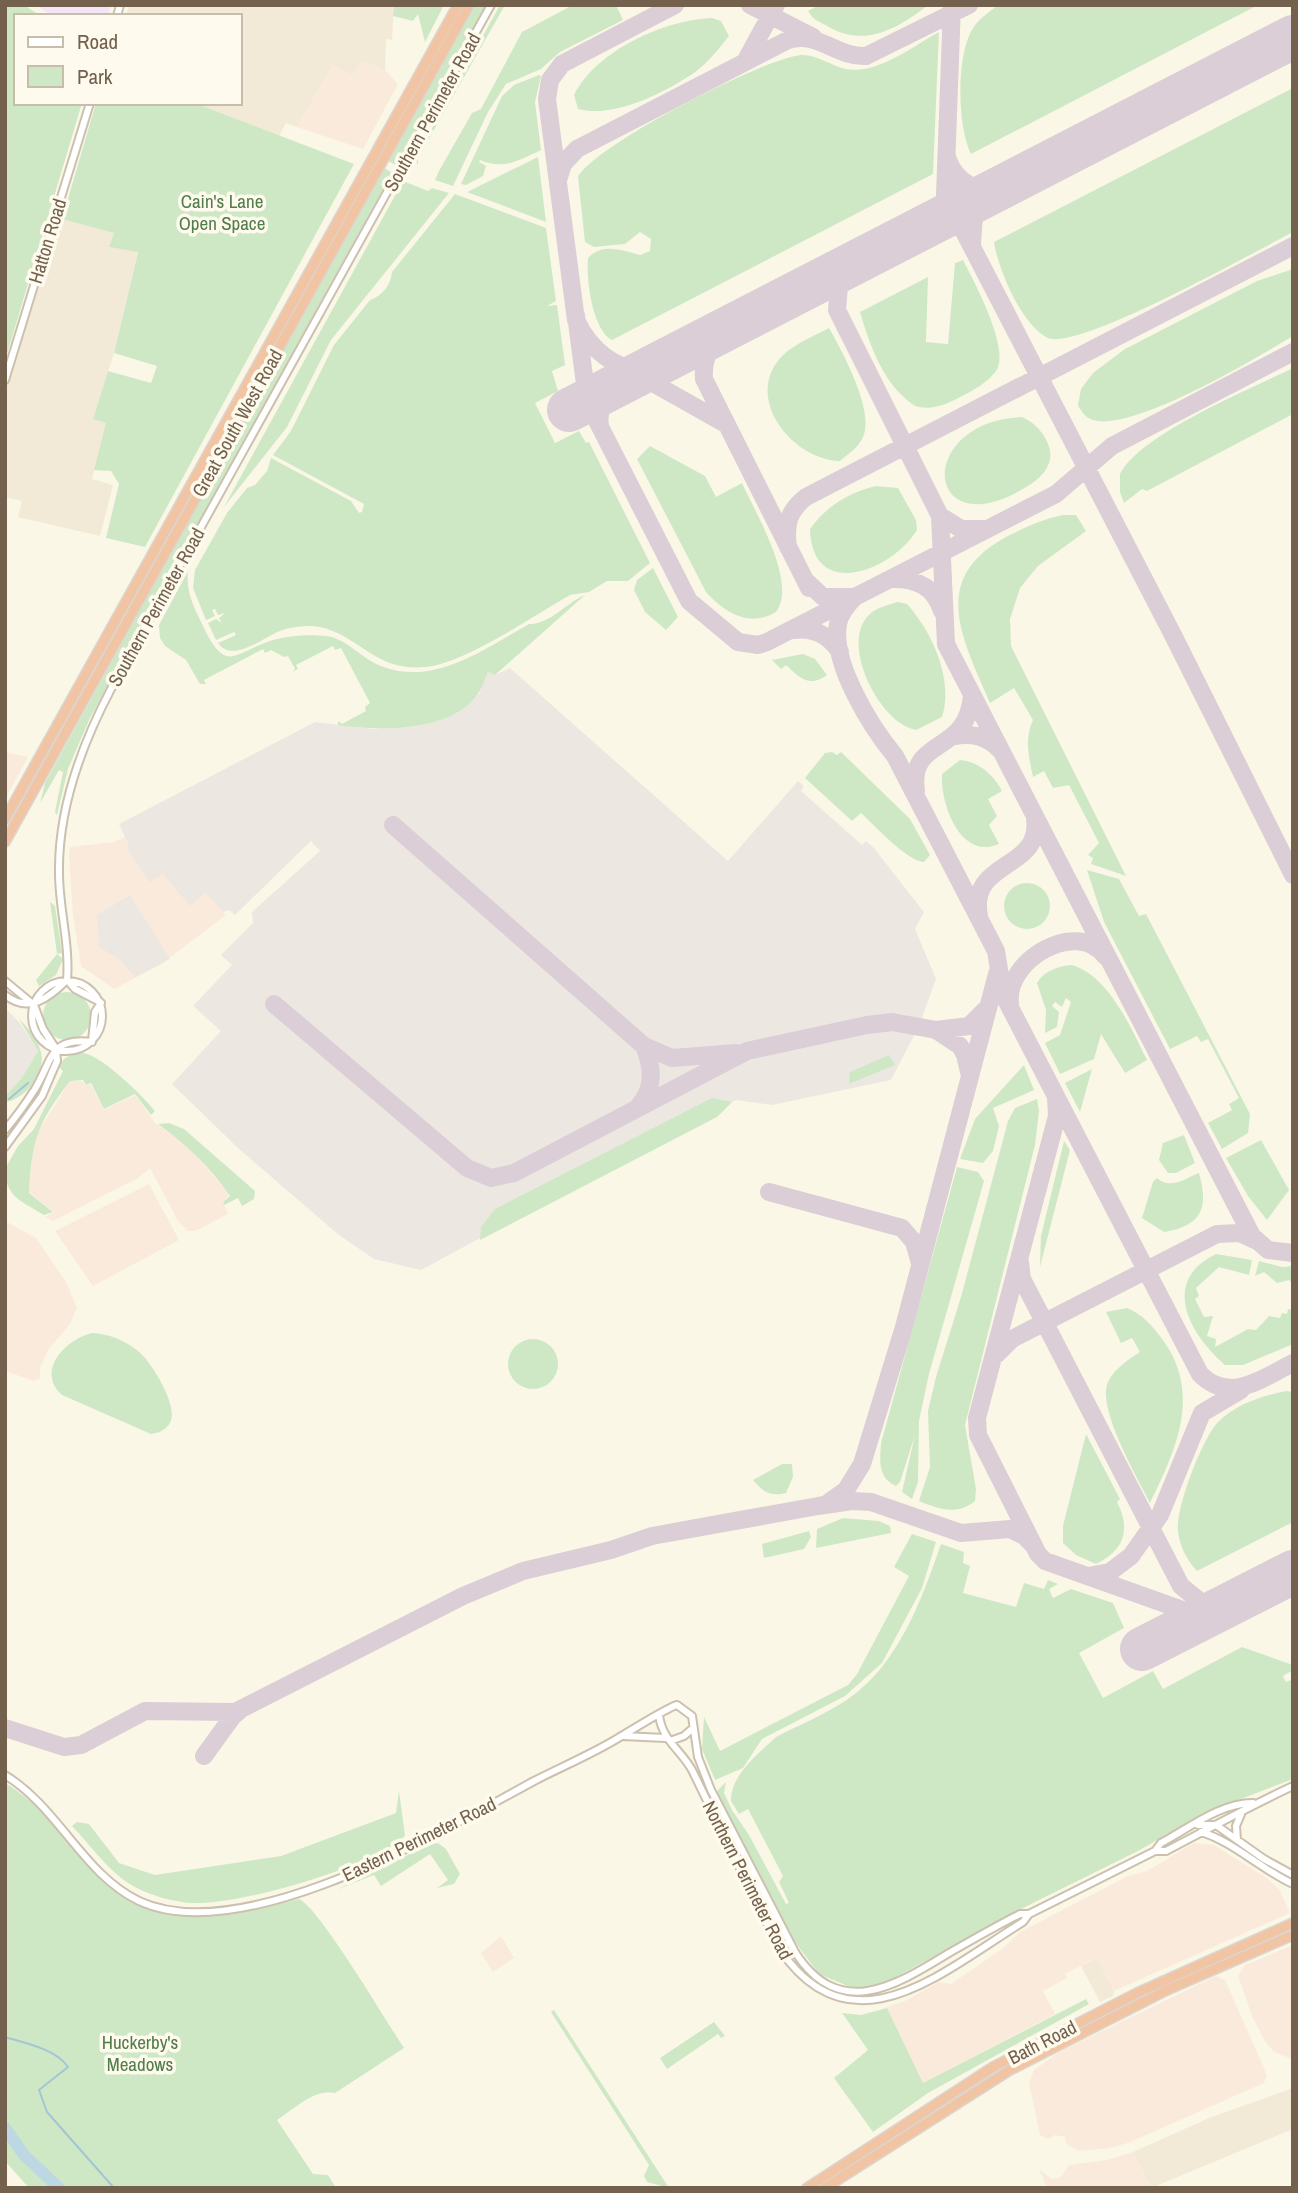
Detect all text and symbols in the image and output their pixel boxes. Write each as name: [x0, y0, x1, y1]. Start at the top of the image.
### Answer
legend: [14, 14, 242, 105]
text: Road: [77, 27, 118, 56]
street label: Southern Perimeter Road: [378, 28, 486, 196]
text: Park: [77, 62, 113, 91]
park label: Cain's Lane Open Space: [179, 188, 265, 236]
street label: Hatton Road: [22, 195, 72, 287]
street label: Great South West Road: [186, 344, 288, 502]
street label: Southern Perimeter Road: [102, 523, 210, 691]
street label: Eastern Perimeter Road: [338, 1790, 500, 1888]
street label: Northern Perimeter Road: [697, 1796, 799, 1964]
street label: Bath Road: [1003, 2014, 1081, 2070]
park label: Huckerby's Meadows: [102, 2029, 178, 2077]

